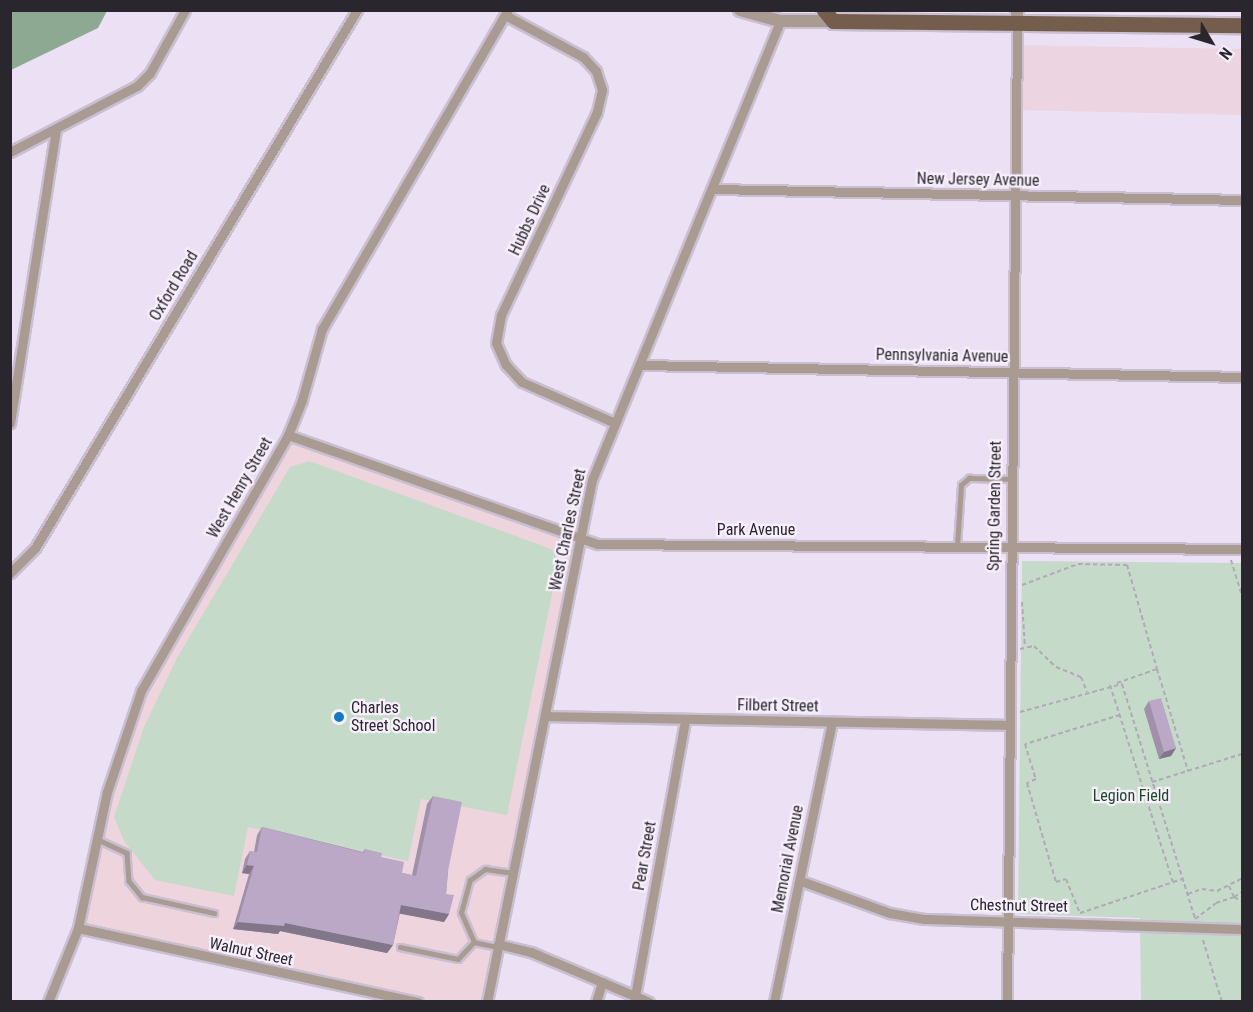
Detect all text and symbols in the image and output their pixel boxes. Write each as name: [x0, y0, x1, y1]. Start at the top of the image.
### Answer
north arrow: [1181, 12, 1241, 72]
text: N: [1215, 44, 1236, 63]
street label: New Jersey Avenue: [916, 169, 1040, 191]
street label: Hubbs Drive: [505, 181, 555, 259]
street label: Oxford Road: [146, 248, 202, 324]
street label: Pennsylvania Avenue: [876, 345, 1008, 367]
street label: West Henry Street: [203, 434, 277, 542]
street label: Spring Garden Street: [984, 441, 1006, 571]
street label: West Charles Street: [546, 467, 590, 593]
street label: Park Avenue: [717, 520, 795, 540]
street label: Filbert Street: [737, 696, 819, 716]
place label: Charles Street School: [351, 698, 435, 736]
marker: Charles Street School: [332, 710, 346, 724]
park label: Legion Field: [1093, 786, 1169, 806]
street label: Memorial Avenue: [768, 804, 808, 914]
street label: Pear Street: [629, 820, 661, 892]
street label: Chestnut Street: [970, 896, 1068, 916]
street label: Walnut Street: [208, 934, 294, 970]

